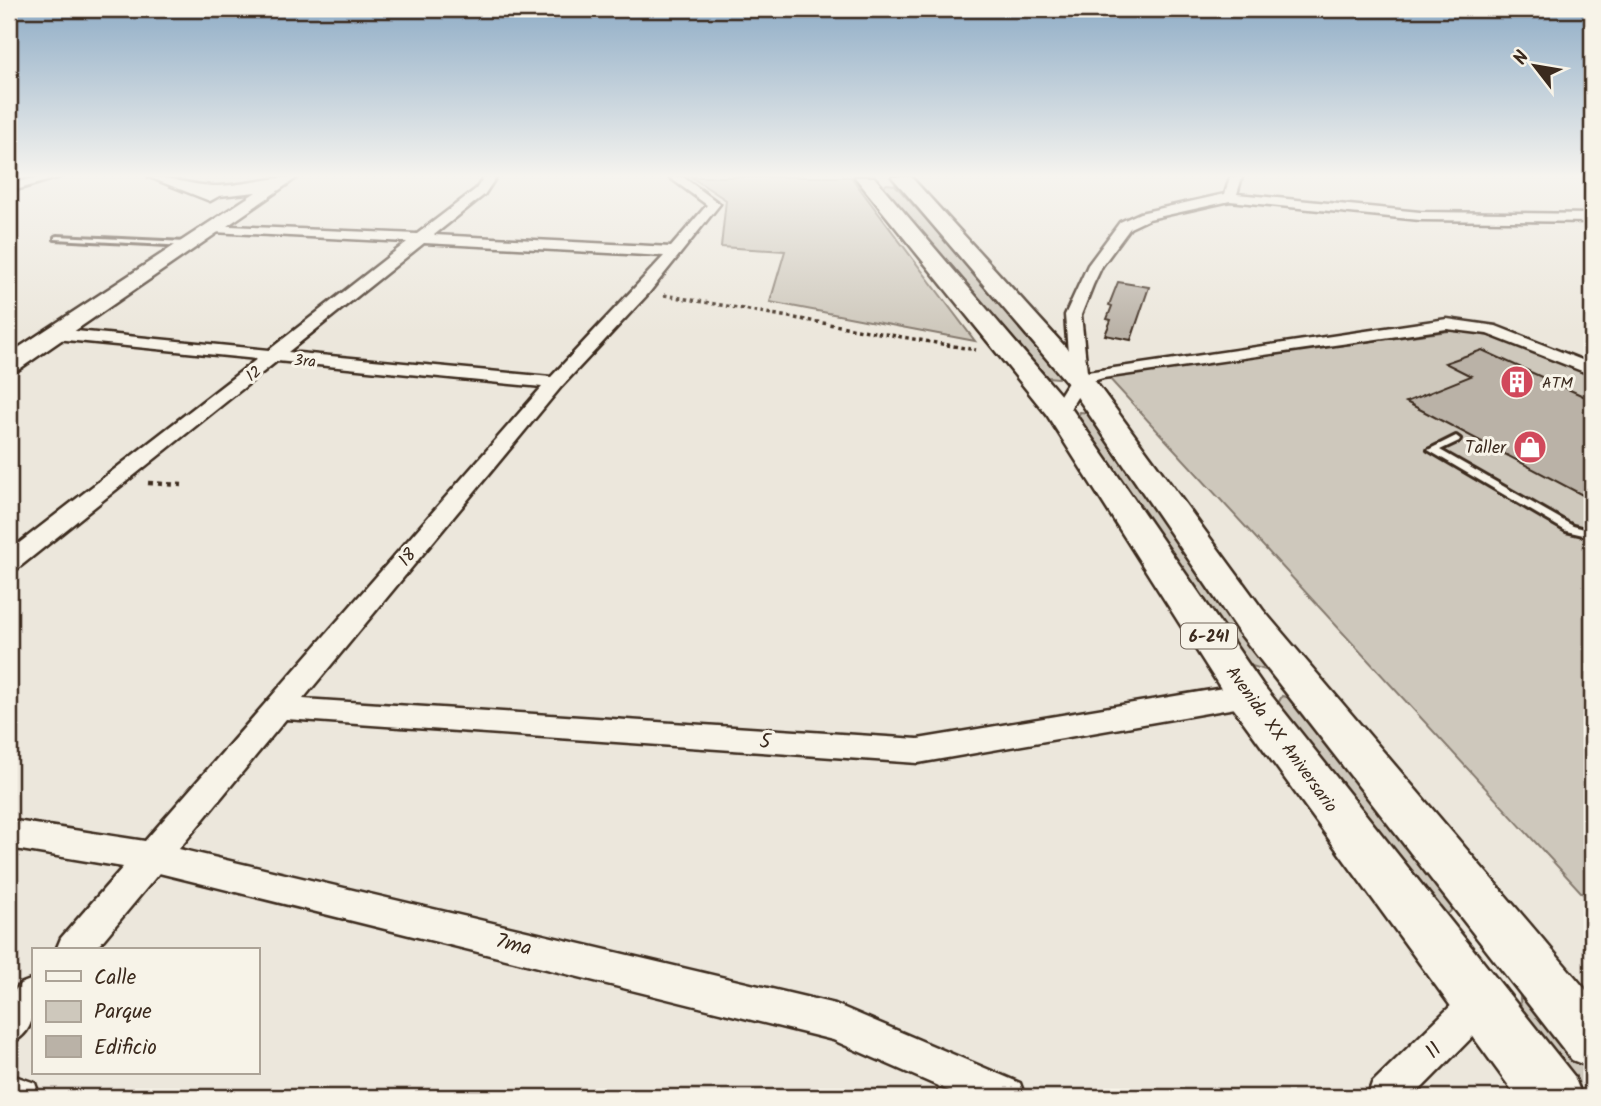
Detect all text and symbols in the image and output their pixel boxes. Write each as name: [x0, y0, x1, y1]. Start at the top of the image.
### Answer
north arrow: [1500, 32, 1570, 102]
text: N: [1506, 45, 1538, 71]
street label: 3ra: [293, 348, 317, 375]
street label: 12: [241, 360, 267, 388]
building icon: ATM: [1498, 363, 1536, 401]
place label: ATM: [1542, 371, 1573, 396]
shop icon: Taller: [1511, 428, 1549, 466]
place label: Taller: [1465, 434, 1507, 463]
street label: 18: [392, 542, 425, 574]
road number: 6-241: [1181, 624, 1237, 649]
street label: Avenida XX Aniversario: [1217, 660, 1344, 820]
street label: 5: [758, 726, 773, 759]
street label: 7ma: [492, 925, 535, 966]
legend: [32, 948, 259, 1074]
text: Calle: [94, 962, 137, 995]
text: Parque: [94, 996, 152, 1029]
text: Edificio: [94, 1032, 157, 1065]
street label: 11: [1418, 1035, 1450, 1067]

